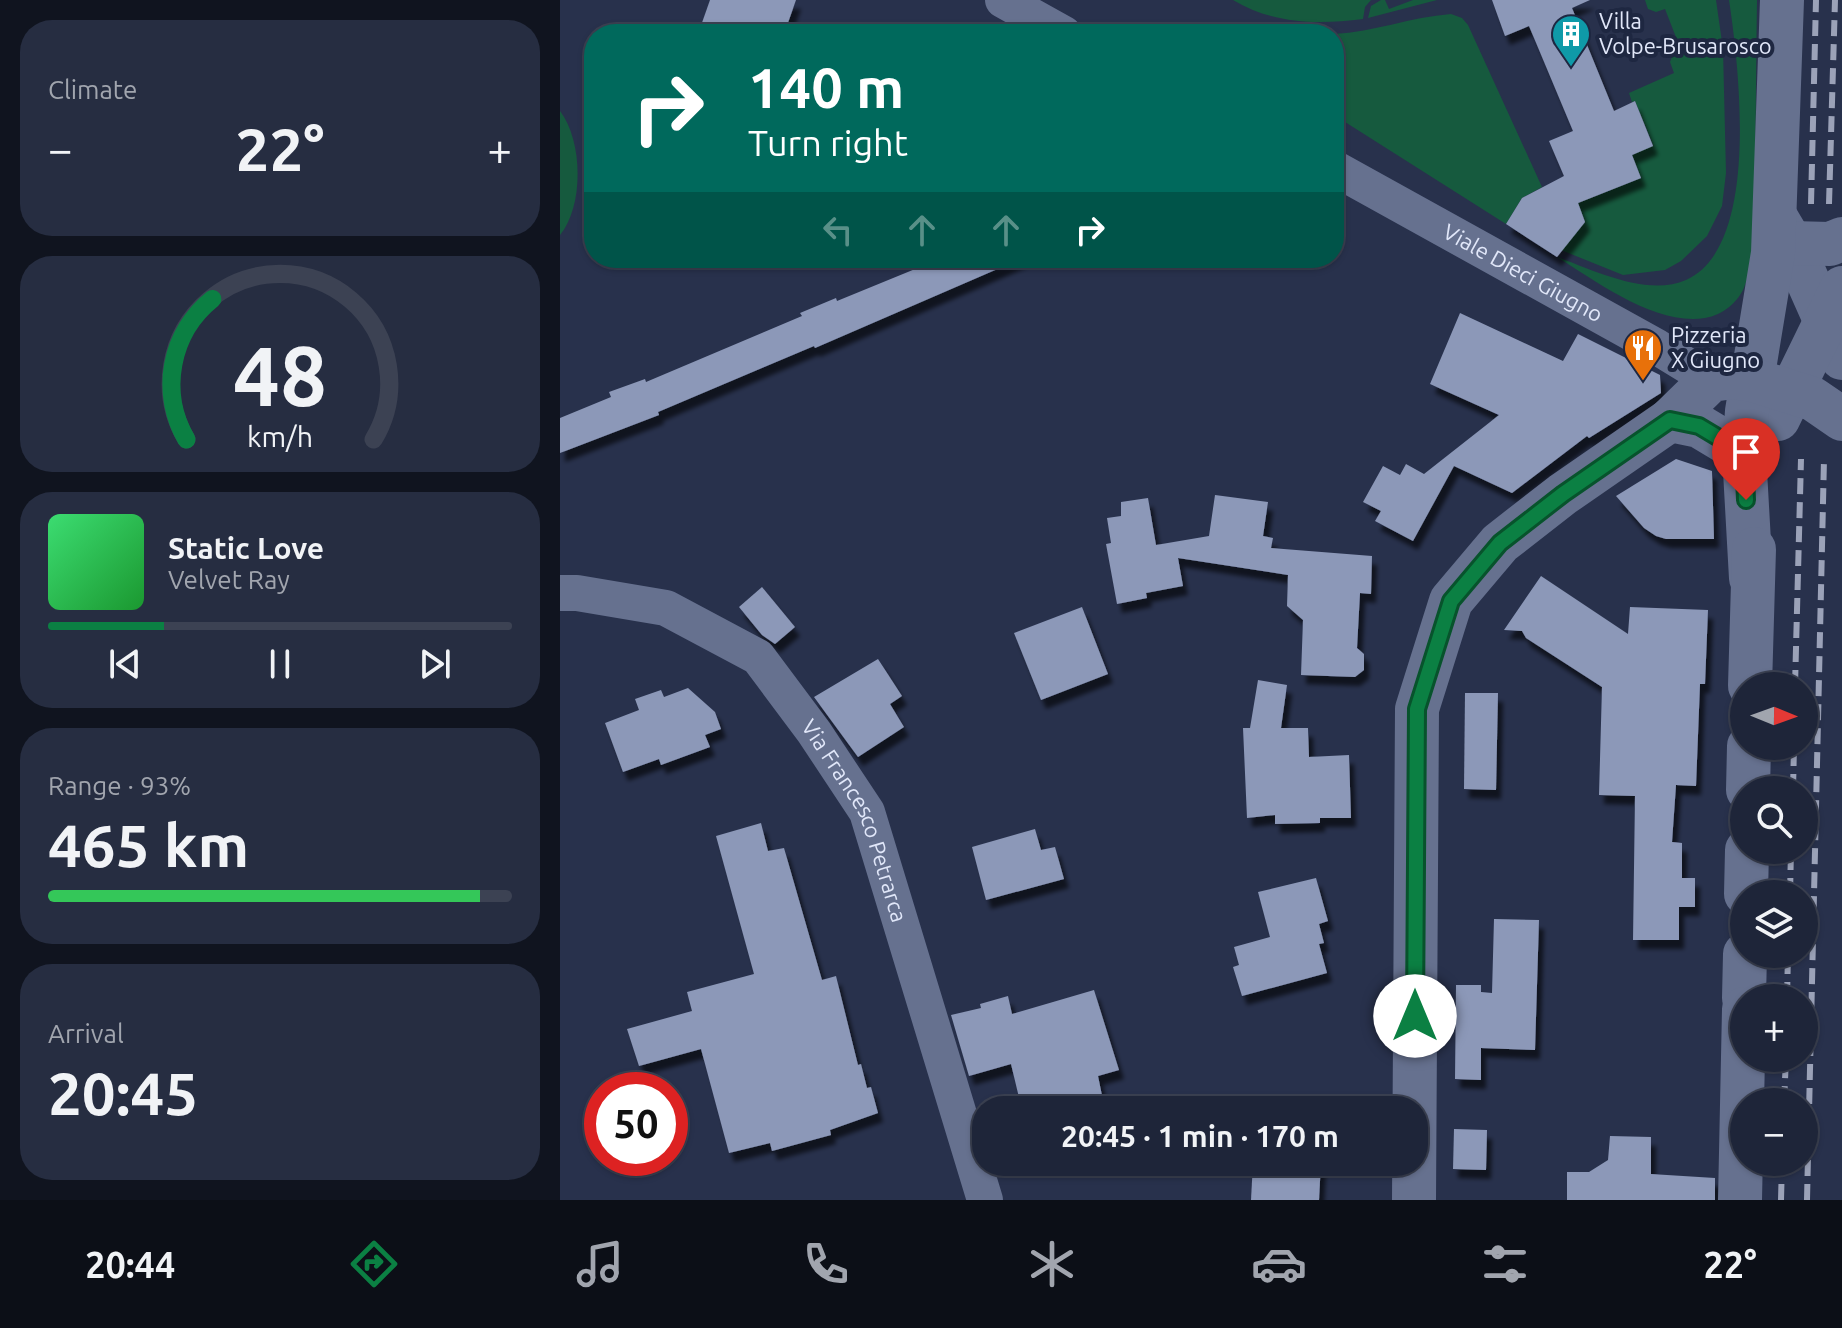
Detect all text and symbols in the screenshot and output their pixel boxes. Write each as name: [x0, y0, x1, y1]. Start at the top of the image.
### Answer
place label: Villa Volpe-Brusarosco: [1599, 8, 1772, 58]
building icon: Villa Volpe-Brusarosco: [1550, 13, 1592, 68]
icon: right: [616, 56, 720, 160]
text: 140 m: [748, 56, 904, 119]
text: Climate: [48, 75, 137, 104]
text: 22°: [236, 115, 324, 182]
text: Turn right: [748, 122, 908, 163]
text: −: [48, 124, 73, 173]
text: +: [487, 124, 512, 173]
icon: left: [816, 208, 860, 252]
icon: ahead: [900, 208, 944, 252]
icon: ahead: [984, 208, 1028, 252]
icon: right: [1068, 208, 1112, 252]
street label: Viale Dieci Giugno: [1439, 218, 1607, 326]
place label: Pizzeria X Giugno: [1671, 322, 1760, 372]
restaurant icon: Pizzeria X Giugno: [1622, 327, 1664, 382]
text: 48: [233, 328, 327, 422]
pin: [1712, 418, 1780, 500]
text: km/h: [247, 420, 313, 452]
icon: arrive: [1724, 430, 1768, 474]
text: Static Love: [168, 531, 324, 565]
text: Velvet Ray: [168, 565, 290, 594]
icon: previous: [103, 642, 147, 686]
icon: pause: [258, 642, 302, 686]
icon: next: [413, 642, 457, 686]
north arrow: [1730, 672, 1818, 760]
map controls: [1730, 672, 1818, 1176]
street label: Via Francesco Petrarca: [797, 714, 913, 925]
text: Range · 93%: [48, 771, 191, 800]
button: search: [1730, 776, 1818, 864]
text: 465 km: [48, 811, 249, 878]
button: layers: [1730, 880, 1818, 968]
position arrow: [1373, 974, 1457, 1058]
button: +: [1730, 984, 1818, 1072]
text: Arrival: [48, 1019, 124, 1048]
text: 20:45: [48, 1059, 198, 1126]
speed limit sign: 50: [584, 1072, 688, 1176]
button: −: [1730, 1088, 1818, 1176]
text: 20:45 · 1 min · 170 m: [1061, 1119, 1339, 1153]
icon: directions: [346, 1236, 402, 1292]
icon: music: [572, 1236, 628, 1292]
icon: phone: [798, 1236, 854, 1292]
icon: climate: [1024, 1236, 1080, 1292]
icon: car: [1251, 1236, 1307, 1292]
icon: filters: [1477, 1236, 1533, 1292]
text: 20:44: [85, 1244, 175, 1285]
text: 22°: [1703, 1244, 1757, 1285]

